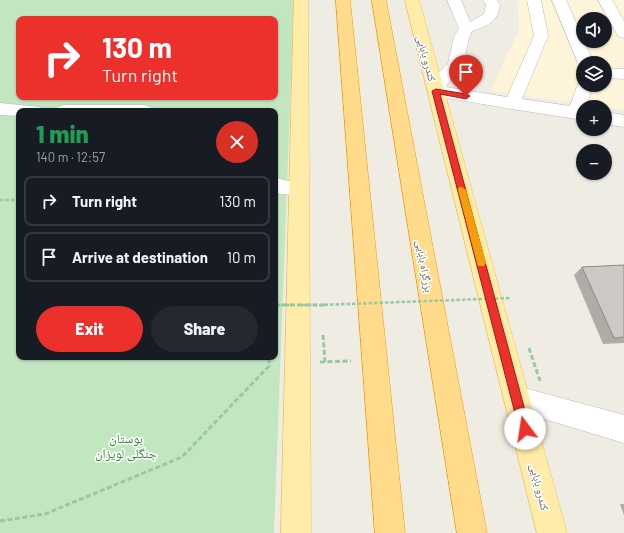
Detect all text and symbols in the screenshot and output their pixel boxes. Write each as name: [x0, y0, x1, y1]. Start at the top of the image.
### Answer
map controls: [576, 12, 612, 180]
button: sound: [576, 12, 612, 48]
text: 130 m: [102, 30, 172, 64]
icon: right: [36, 32, 88, 84]
street label: کندرو بابایی: [414, 33, 440, 83]
pin: [449, 55, 483, 96]
button: layers: [576, 56, 612, 92]
icon: arrive: [455, 61, 477, 83]
text: Turn right: [102, 64, 178, 86]
button: +: [576, 100, 612, 136]
text: 1 min: [36, 119, 89, 148]
button: close: [216, 121, 258, 163]
button: −: [576, 144, 612, 180]
text: 140 m · 12:57: [36, 149, 105, 165]
icon: right: [38, 190, 60, 212]
text: Turn right: [72, 192, 137, 210]
text: 130 m: [219, 192, 256, 210]
street label: بزرگراه بابایی: [413, 239, 436, 293]
icon: arrive: [38, 246, 60, 268]
text: Arrive at destination: [72, 248, 208, 266]
text: 10 m: [227, 248, 256, 266]
button: Exit: [36, 306, 143, 352]
button: Share: [151, 306, 258, 352]
position arrow: [504, 408, 546, 450]
park label: بوستان جنگلی لویزان: [95, 430, 157, 462]
street label: کندرو بابایی: [527, 462, 552, 512]

